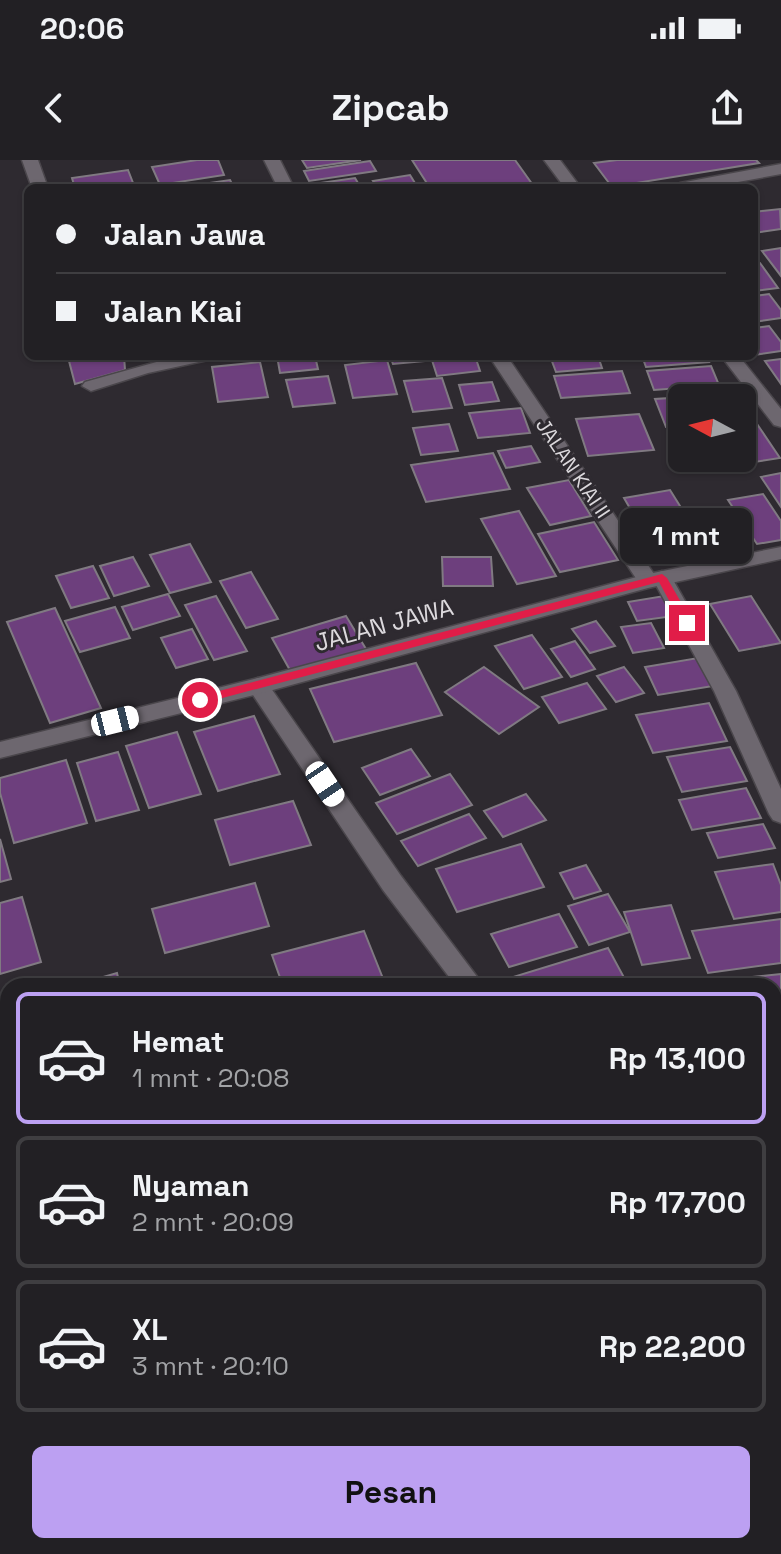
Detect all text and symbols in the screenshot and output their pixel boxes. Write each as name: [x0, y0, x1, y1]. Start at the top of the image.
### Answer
text: 20:06: [40, 9, 124, 48]
text: Zipcab: [331, 85, 450, 131]
icon: back: [32, 86, 76, 130]
icon: share: [705, 86, 749, 130]
text: Jalan Jawa: [104, 215, 265, 254]
text: Jalan Kiai: [104, 292, 242, 331]
north arrow: [668, 384, 756, 472]
map controls: [668, 384, 756, 472]
street label: JALAN KIAI II: [530, 413, 616, 523]
callout: 1 mnt: [621, 507, 753, 563]
text: 1 mnt: [652, 519, 720, 553]
street label: JALAN JAWA: [311, 591, 457, 658]
route end: [669, 605, 705, 641]
route start: [182, 682, 218, 718]
car: [89, 704, 141, 738]
car: [302, 757, 348, 811]
icon: car: [36, 1022, 108, 1094]
text: Hemat: [132, 1022, 225, 1061]
text: Rp 13,100: [609, 1039, 746, 1078]
text: 1 mnt · 20:08: [132, 1061, 289, 1095]
icon: car: [36, 1166, 108, 1238]
text: Nyaman: [132, 1166, 249, 1205]
text: Rp 17,700: [609, 1183, 746, 1222]
text: 2 mnt · 20:09: [132, 1205, 294, 1239]
icon: car: [36, 1310, 108, 1382]
text: XL: [132, 1310, 168, 1349]
text: Rp 22,200: [599, 1327, 746, 1366]
text: 3 mnt · 20:10: [132, 1349, 289, 1383]
button: Pesan: [32, 1446, 750, 1538]

